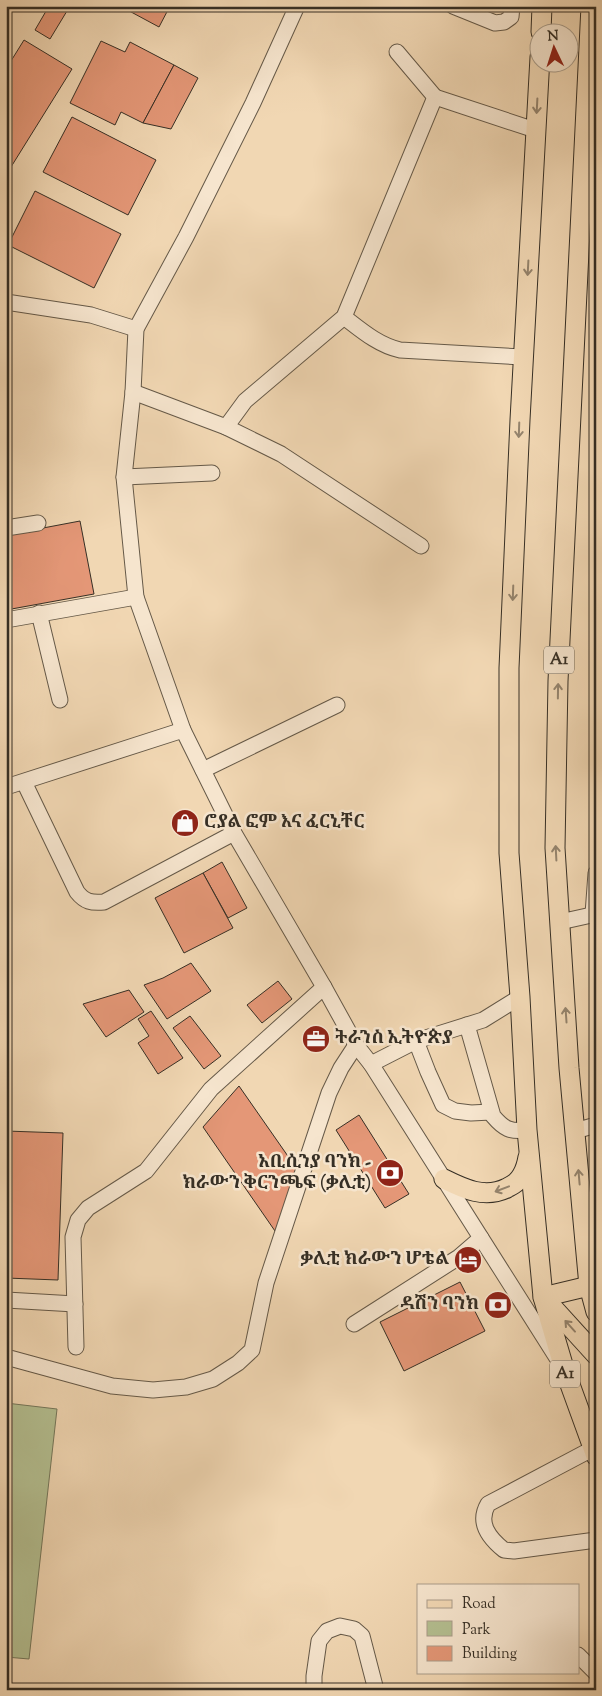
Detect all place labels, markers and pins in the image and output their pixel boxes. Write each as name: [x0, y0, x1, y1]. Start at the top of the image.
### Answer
shop icon: ሮያል ፎም እና ፈርኒቸር: [170, 808, 200, 838]
place label: ሮያል ፎም እና ፈርኒቸር: [204, 810, 365, 836]
office icon: ትራንስ ኢትዮጵያ: [301, 1024, 331, 1054]
place label: ትራንስ ኢትዮጵያ: [335, 1026, 453, 1052]
place label: አቢሲንያ ባንክ - ክራውን ቅርንጫፍ (ቃሊቲ): [182, 1150, 371, 1197]
bank icon: አቢሲንያ ባንክ - ክራውን ቅርንጫፍ (ቃሊቲ): [375, 1158, 405, 1188]
hotel icon: ቃሊቲ ክራውን ሆቴል: [453, 1245, 483, 1275]
place label: ቃሊቲ ክራውን ሆቴል: [301, 1247, 449, 1273]
bank icon: ዳሽን ባንክ: [483, 1290, 513, 1320]
place label: ዳሽን ባንክ: [400, 1292, 479, 1318]

